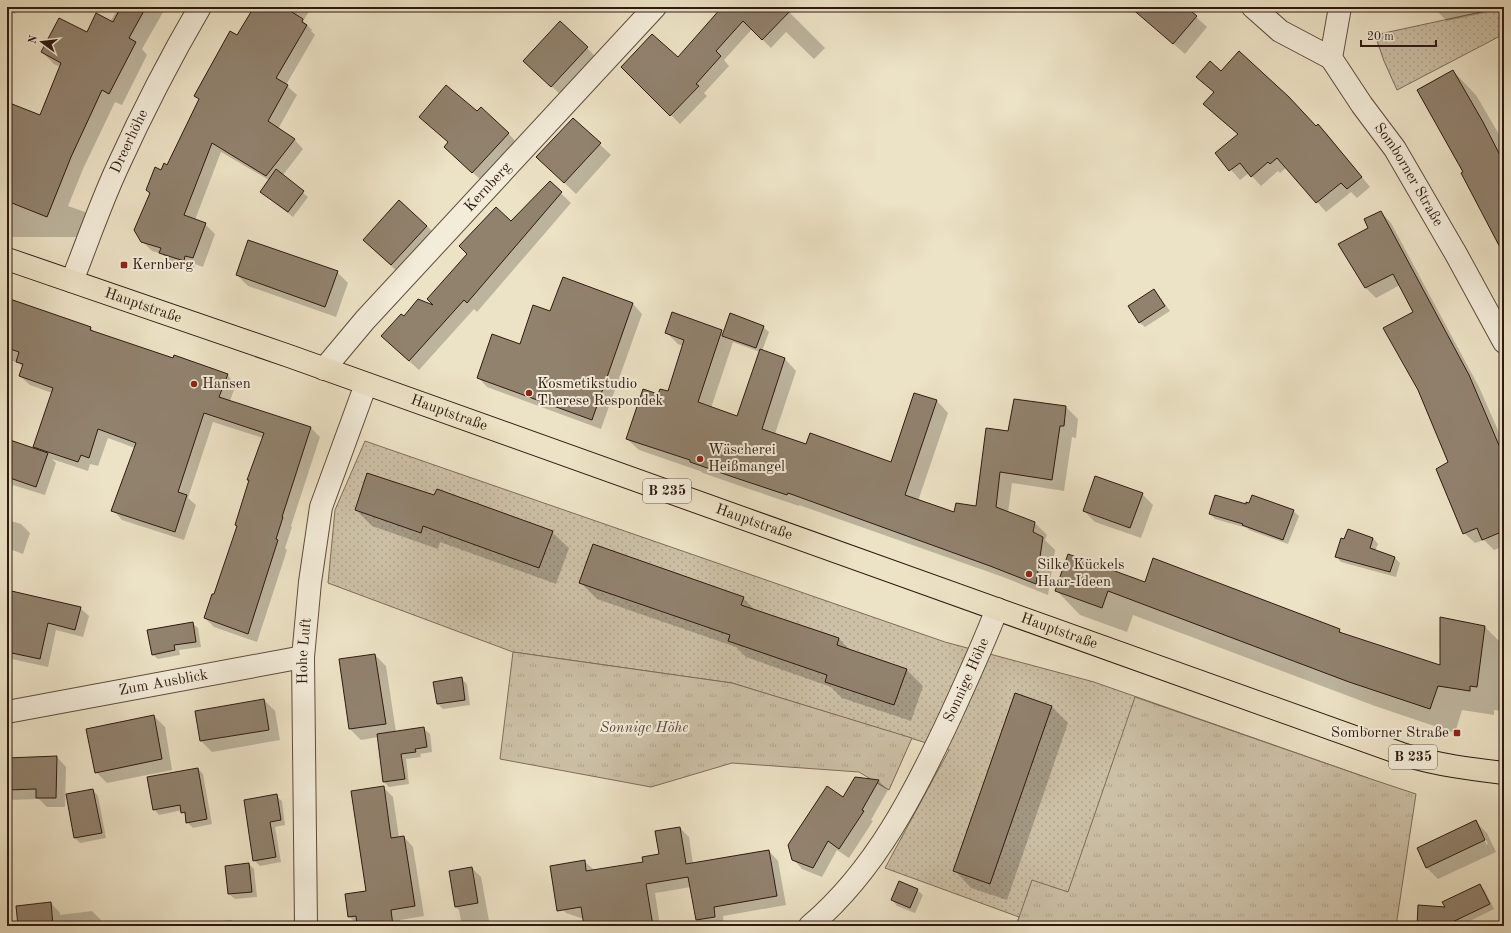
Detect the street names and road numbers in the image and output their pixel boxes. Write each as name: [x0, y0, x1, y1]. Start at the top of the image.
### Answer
street label: Dreerhöhe: [108, 107, 151, 176]
street label: Somborner Straße: [1371, 120, 1446, 229]
street label: Kernberg: [462, 160, 514, 215]
street label: Hauptstraße: [103, 286, 184, 326]
street label: Hauptstraße: [408, 393, 489, 434]
road number: B 235: [643, 479, 691, 503]
street label: Hauptstraße: [714, 502, 794, 543]
street label: Hauptstraße: [1019, 611, 1100, 652]
street label: Hohe Luft: [296, 617, 314, 685]
street label: Sonnige Höhe: [941, 636, 992, 725]
street label: Zum Ausblick: [118, 667, 209, 699]
road number: B 235: [1389, 745, 1437, 769]

